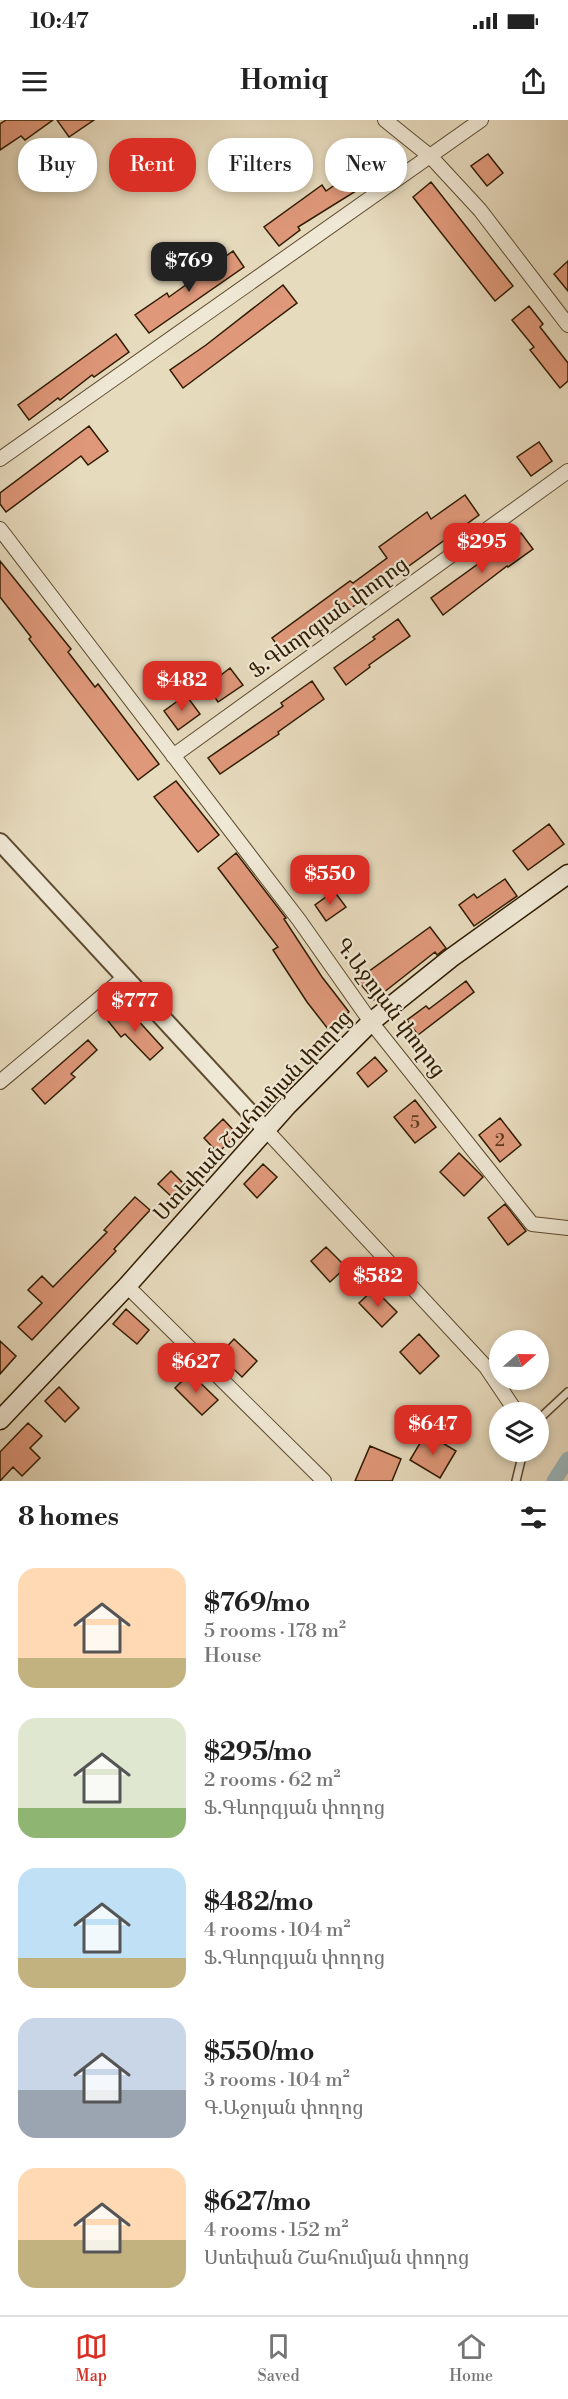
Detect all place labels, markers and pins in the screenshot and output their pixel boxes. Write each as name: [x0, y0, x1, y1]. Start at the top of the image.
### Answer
pin: $769: [153, 242, 225, 293]
pin: $295: [446, 523, 518, 574]
pin: $482: [146, 661, 218, 712]
pin: $550: [294, 855, 366, 906]
pin: $777: [99, 982, 171, 1033]
pin: $582: [342, 1257, 414, 1308]
pin: $627: [160, 1343, 232, 1394]
pin: $647: [397, 1405, 469, 1456]

